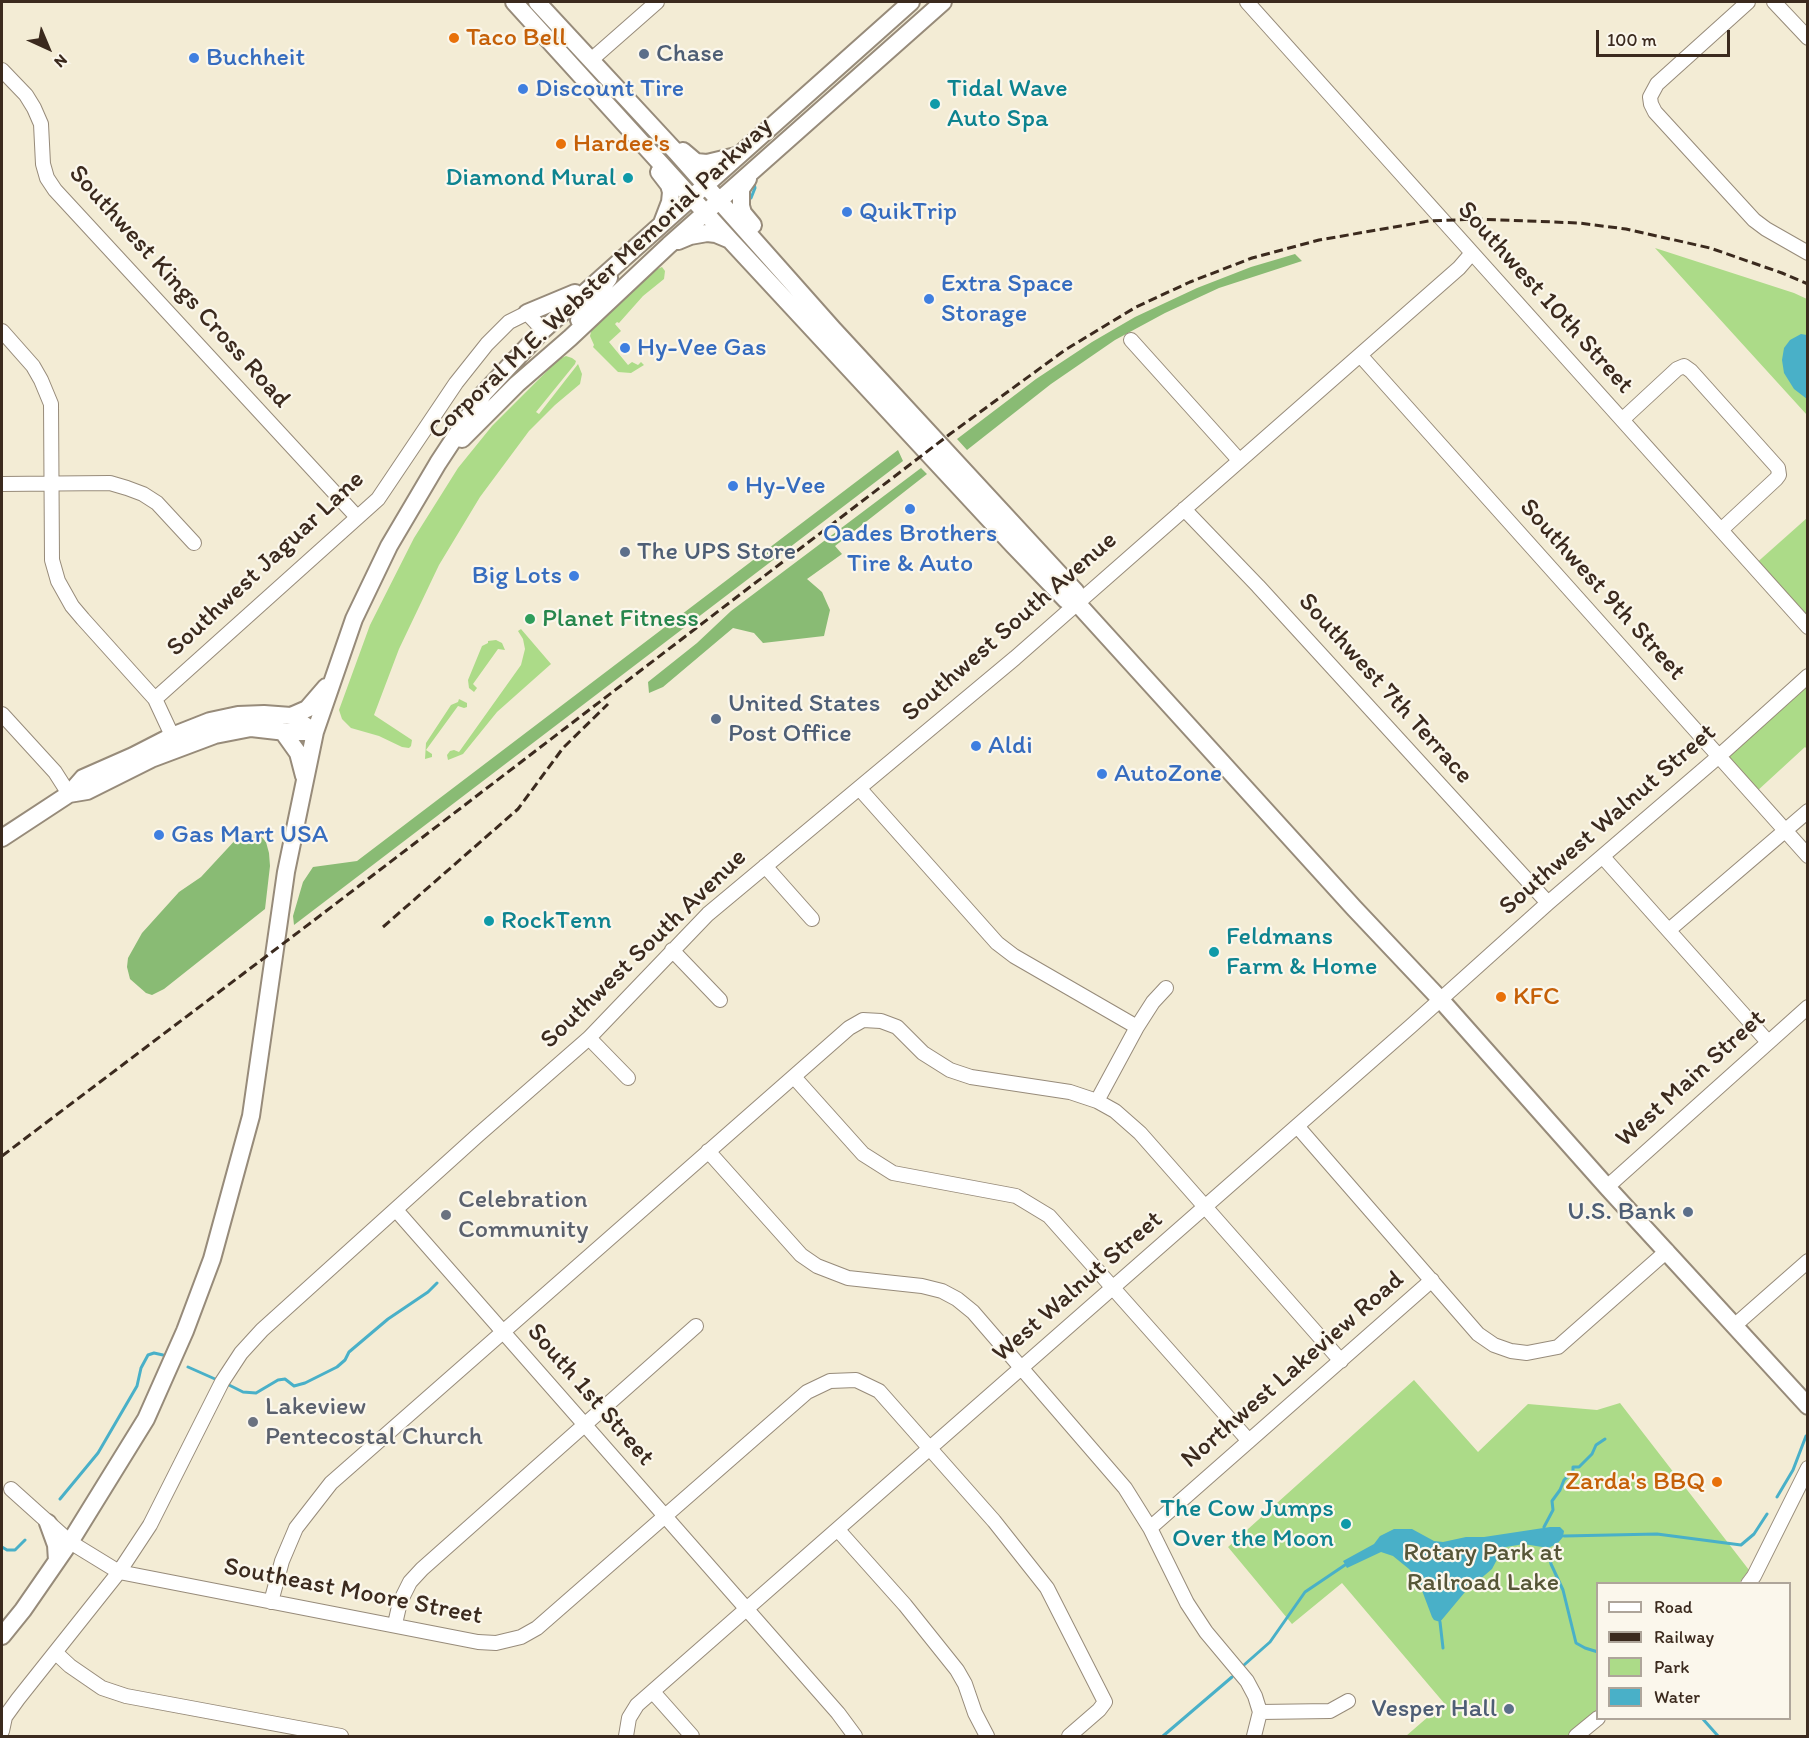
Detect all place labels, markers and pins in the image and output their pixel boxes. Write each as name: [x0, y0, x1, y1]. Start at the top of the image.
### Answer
place label: Taco Bell: [466, 22, 567, 54]
marker: Taco Bell: [447, 31, 461, 45]
place label: Chase: [656, 38, 724, 70]
place label: Buchheit: [206, 42, 305, 74]
marker: Chase: [637, 47, 651, 61]
marker: Buchheit: [187, 51, 201, 65]
place label: Discount Tire: [535, 73, 684, 105]
place label: Tidal Wave Auto Spa: [947, 73, 1068, 134]
marker: Discount Tire: [516, 82, 530, 96]
marker: Tidal Wave Auto Spa: [928, 97, 942, 111]
place label: Hardee's: [573, 128, 670, 160]
marker: Hardee's: [554, 137, 568, 151]
place label: Diamond Mural: [445, 162, 616, 194]
marker: Diamond Mural: [621, 171, 635, 185]
place label: QuikTrip: [859, 196, 957, 228]
marker: QuikTrip: [840, 205, 854, 219]
place label: Extra Space Storage: [941, 268, 1073, 330]
marker: Extra Space Storage: [922, 292, 936, 306]
place label: Hy-Vee Gas: [637, 332, 767, 364]
marker: Hy-Vee Gas: [618, 341, 632, 355]
place label: Hy-Vee: [745, 470, 826, 502]
marker: Hy-Vee: [726, 479, 740, 493]
marker: Oades Brothers Tire & Auto: [903, 502, 917, 516]
place label: Oades Brothers Tire & Auto: [823, 518, 997, 580]
place label: The UPS Store: [637, 536, 796, 568]
marker: The UPS Store: [618, 545, 632, 559]
place label: Big Lots: [472, 560, 562, 592]
marker: Big Lots: [567, 569, 581, 583]
place label: Planet Fitness: [542, 603, 699, 635]
marker: Planet Fitness: [523, 612, 537, 626]
place label: United States Post Office: [728, 688, 880, 750]
marker: United States Post Office: [709, 712, 723, 726]
place label: Aldi: [988, 730, 1033, 762]
marker: Aldi: [969, 739, 983, 753]
place label: AutoZone: [1114, 758, 1222, 790]
marker: AutoZone: [1095, 767, 1109, 781]
place label: Gas Mart USA: [171, 819, 328, 851]
marker: Gas Mart USA: [152, 828, 166, 842]
place label: RockTenn: [501, 905, 612, 937]
marker: RockTenn: [482, 914, 496, 928]
place label: Feldmans Farm & Home: [1226, 921, 1377, 982]
marker: Feldmans Farm & Home: [1207, 945, 1221, 959]
place label: KFC: [1513, 981, 1560, 1013]
marker: KFC: [1494, 990, 1508, 1004]
place label: Celebration Community: [458, 1184, 588, 1246]
place label: U.S. Bank: [1567, 1196, 1676, 1228]
marker: U.S. Bank: [1681, 1205, 1695, 1219]
marker: Celebration Community: [439, 1208, 453, 1222]
place label: Lakeview Pentecostal Church: [265, 1391, 483, 1452]
marker: Lakeview Pentecostal Church: [246, 1415, 260, 1429]
place label: Zarda's BBQ: [1565, 1466, 1705, 1498]
marker: Zarda's BBQ: [1710, 1475, 1724, 1489]
place label: The Cow Jumps Over the Moon: [1160, 1493, 1334, 1554]
marker: The Cow Jumps Over the Moon: [1339, 1517, 1353, 1531]
place label: Vesper Hall: [1371, 1693, 1497, 1725]
marker: Vesper Hall: [1502, 1702, 1516, 1716]

